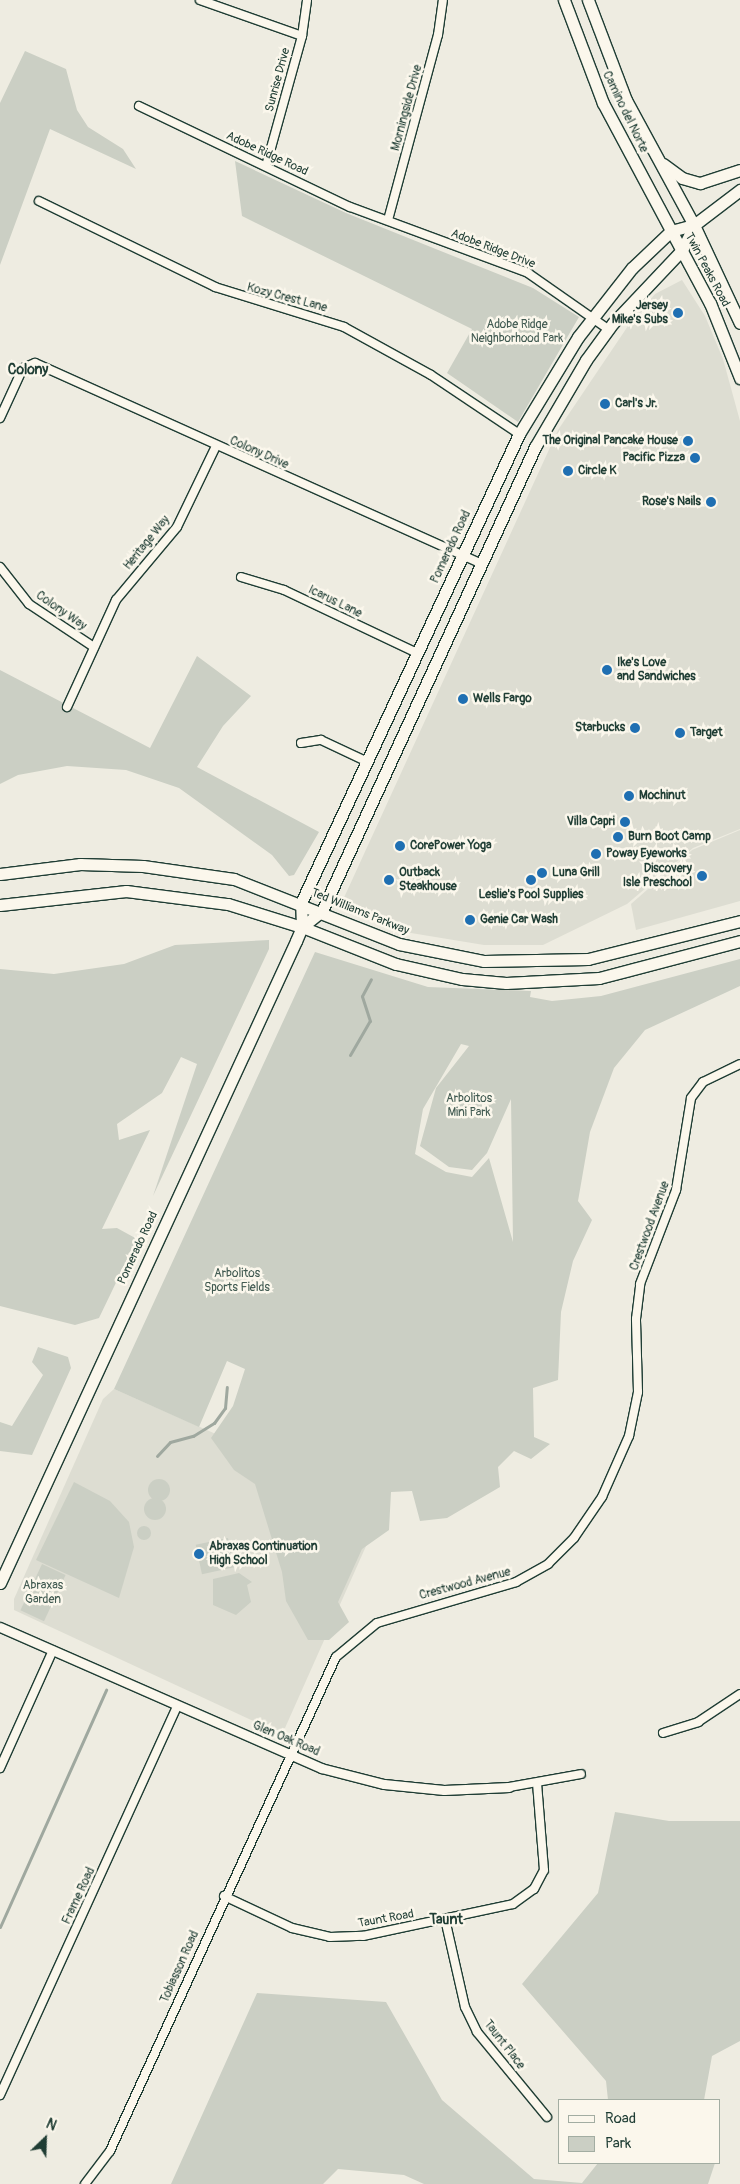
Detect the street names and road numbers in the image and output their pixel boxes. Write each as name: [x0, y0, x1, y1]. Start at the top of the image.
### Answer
street label: Sunrise Drive: [263, 46, 293, 114]
street label: Morningside Drive: [389, 63, 425, 153]
street label: Camino del Norte: [599, 69, 651, 155]
street label: Adobe Ridge Road: [224, 129, 310, 179]
street label: Adobe Ridge Drive: [449, 226, 537, 272]
street label: Twin Peaks Road: [681, 231, 733, 309]
street label: Kozy Crest Lane: [245, 280, 329, 316]
street label: Colony Drive: [227, 434, 291, 472]
street label: Pomerado Road: [428, 508, 474, 586]
street label: Heritage Way: [121, 513, 173, 573]
street label: Icarus Lane: [306, 583, 364, 621]
street label: Colony Way: [33, 588, 89, 634]
street label: Ted Williams Parkway: [309, 886, 411, 938]
street label: Crestwood Avenue: [627, 1179, 673, 1273]
street label: Pomerado Road: [115, 1209, 161, 1287]
street label: Crestwood Avenue: [418, 1565, 512, 1603]
street label: Glen Oak Road: [250, 1718, 322, 1760]
street label: Frame Road: [60, 1865, 98, 1927]
street label: Taunt Road: [357, 1907, 415, 1931]
street label: Tobiasson Road: [158, 1929, 202, 2005]
street label: Taunt Place: [480, 2018, 528, 2072]

